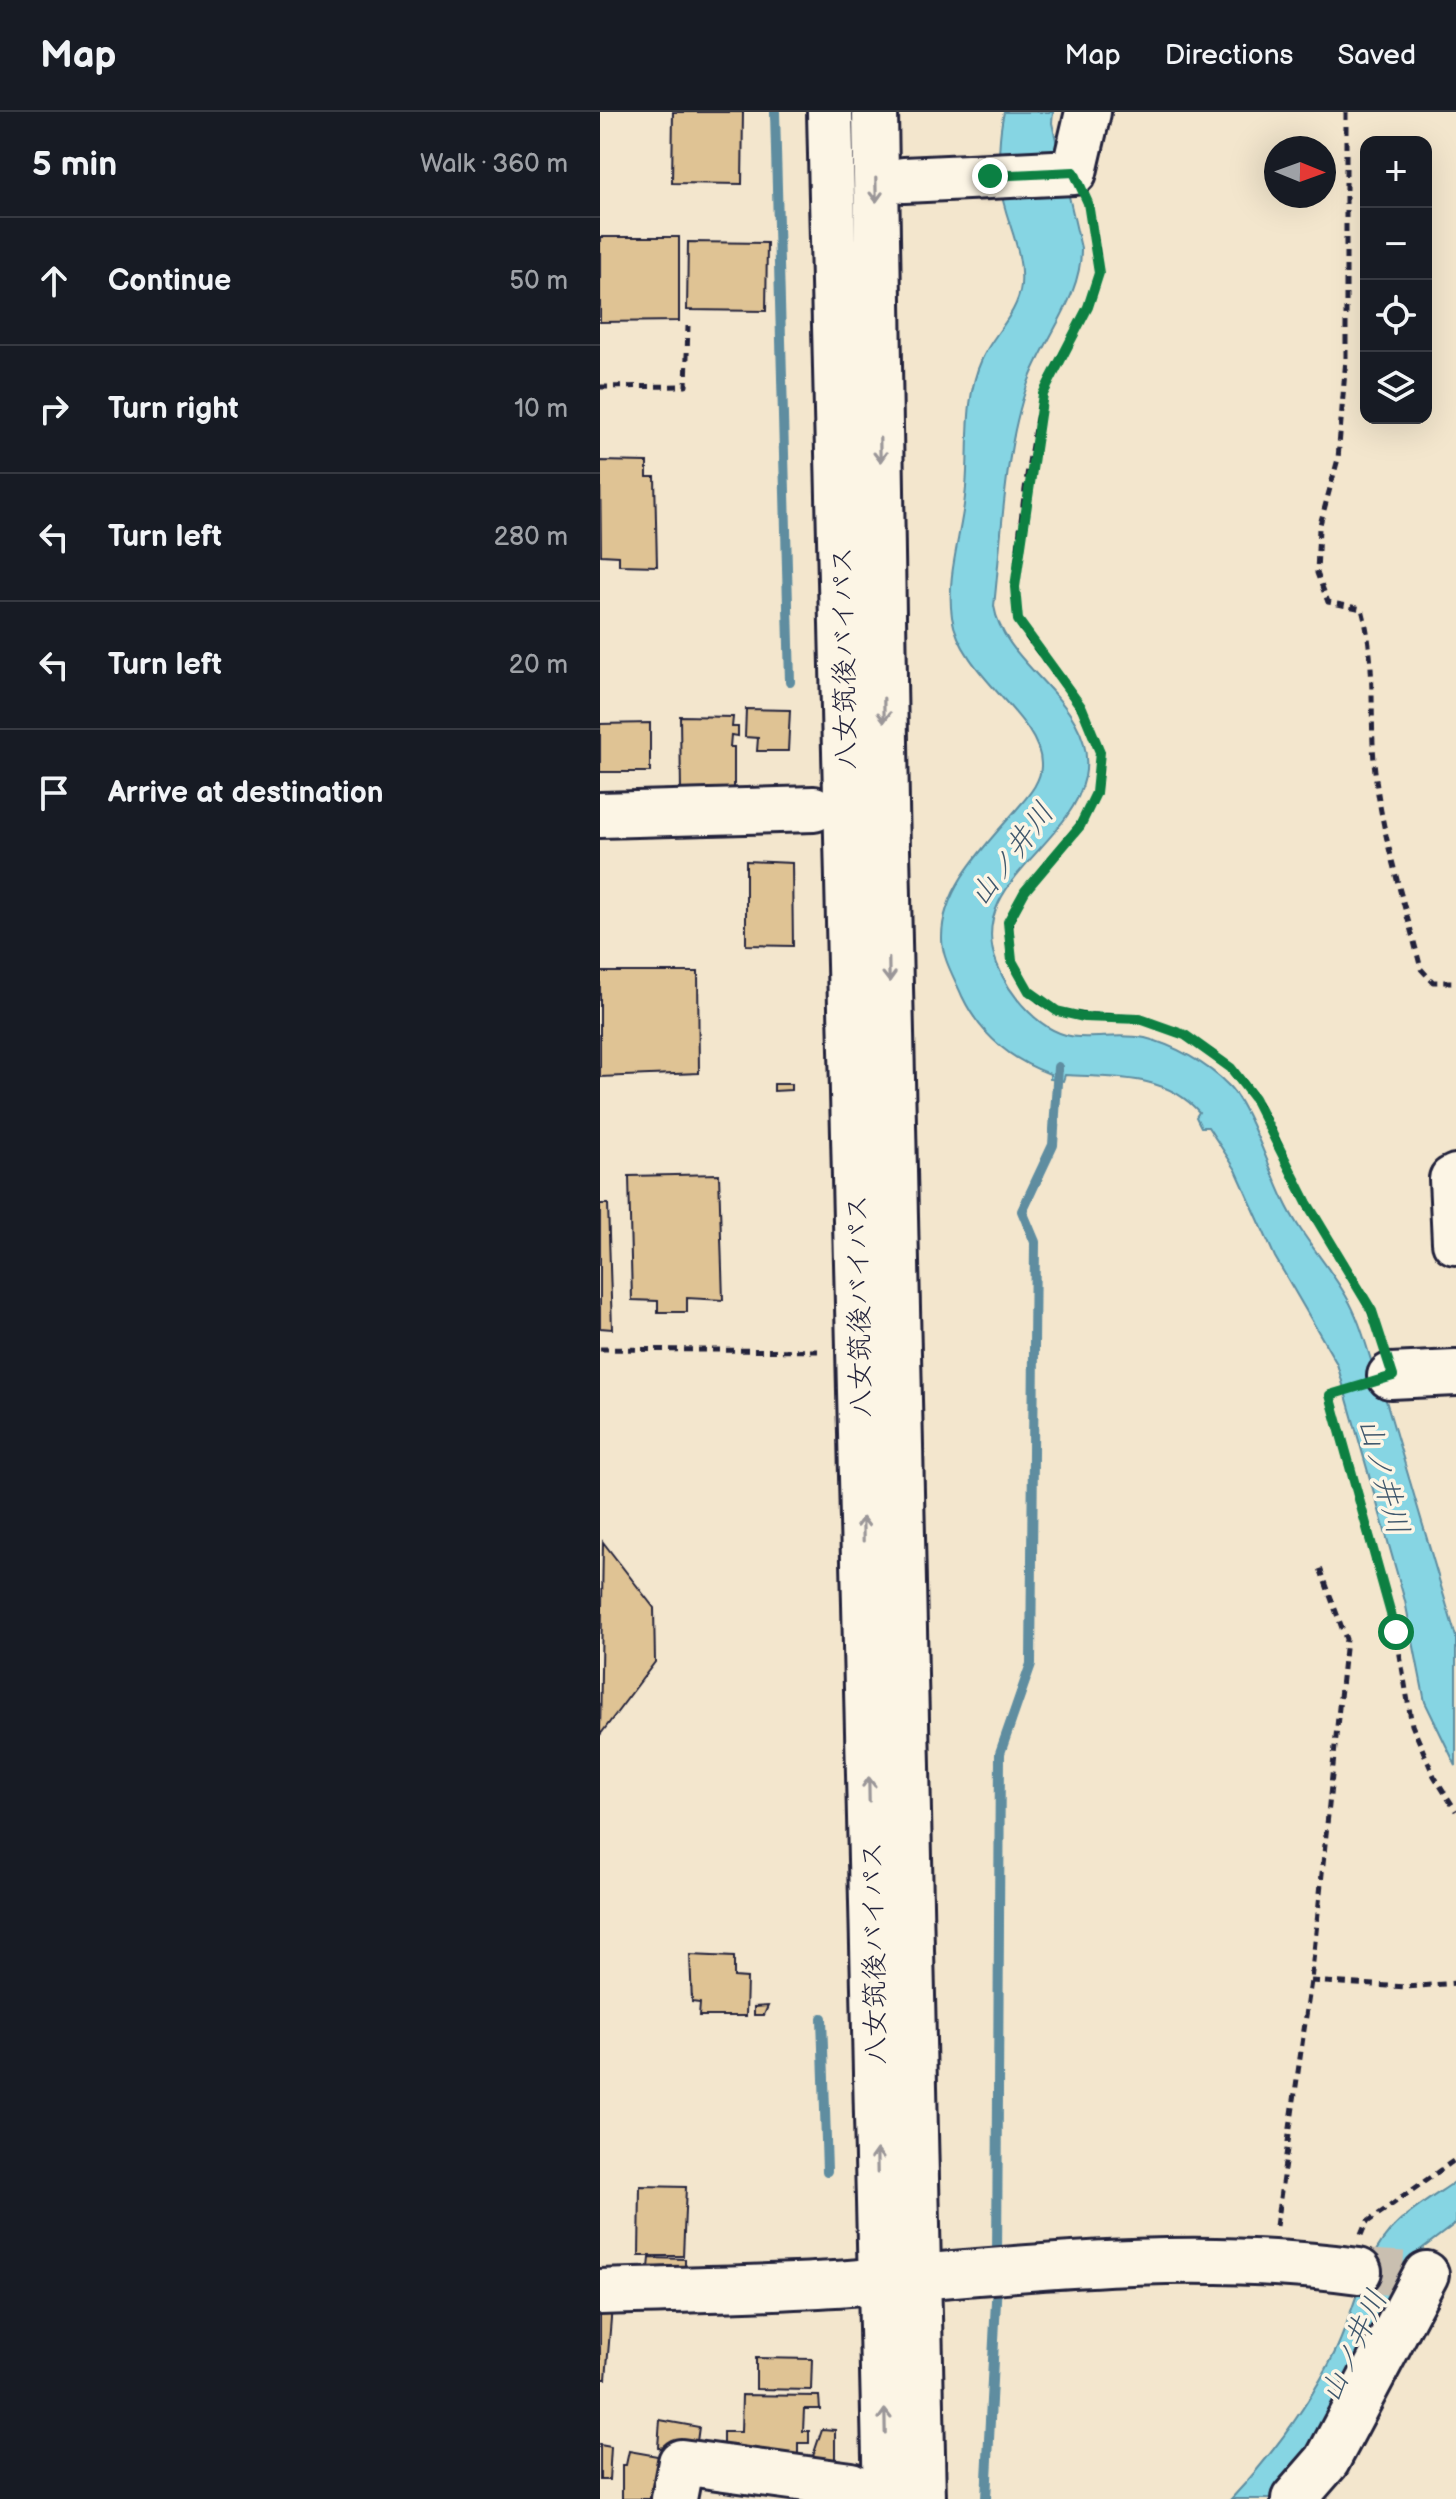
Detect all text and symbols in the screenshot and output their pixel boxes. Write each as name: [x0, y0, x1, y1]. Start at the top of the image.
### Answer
text: Map: [40, 33, 116, 78]
text: Map: [1064, 39, 1121, 72]
text: Directions: [1165, 39, 1293, 72]
text: Saved: [1337, 39, 1416, 72]
north arrow: [1264, 136, 1336, 208]
map controls: [1360, 136, 1432, 424]
button: +: [1360, 136, 1432, 208]
text: 5 min: [32, 144, 117, 185]
text: Walk · 360 m: [420, 149, 568, 180]
route end: [972, 158, 1008, 194]
one-way arrow: [868, 176, 884, 203]
button: −: [1360, 208, 1432, 280]
icon: ahead: [32, 259, 76, 303]
text: Continue: [108, 263, 231, 299]
text: 50 m: [509, 266, 568, 297]
button: locate: [1360, 280, 1432, 352]
button: layers: [1360, 352, 1432, 424]
icon: right: [32, 387, 76, 431]
text: Turn right: [108, 391, 239, 427]
text: 10 m: [514, 394, 568, 425]
one-way arrow: [872, 436, 888, 463]
icon: left: [32, 515, 76, 559]
text: Turn left: [108, 519, 222, 555]
text: 280 m: [494, 522, 568, 553]
street label: 八女筑後バイパス: [826, 546, 863, 770]
icon: left: [32, 643, 76, 687]
text: Turn left: [108, 647, 222, 683]
text: 20 m: [509, 650, 568, 681]
one-way arrow: [876, 696, 892, 723]
icon: arrive: [32, 771, 76, 815]
text: Arrive at destination: [108, 775, 384, 811]
water label: 山ノ井川: [961, 796, 1062, 913]
one-way arrow: [881, 956, 897, 983]
street label: 八女筑後バイパス: [841, 1194, 878, 1418]
water label: 山ノ井川: [1350, 1414, 1416, 1539]
one-way arrow: [855, 1516, 870, 1543]
route start: [1378, 1614, 1414, 1650]
one-way arrow: [861, 1776, 876, 1803]
street label: 八女筑後バイパス: [856, 1841, 893, 2065]
one-way arrow: [870, 2148, 885, 2175]
water label: 山ノ井川: [1312, 2284, 1396, 2408]
one-way arrow: [877, 2408, 893, 2435]

